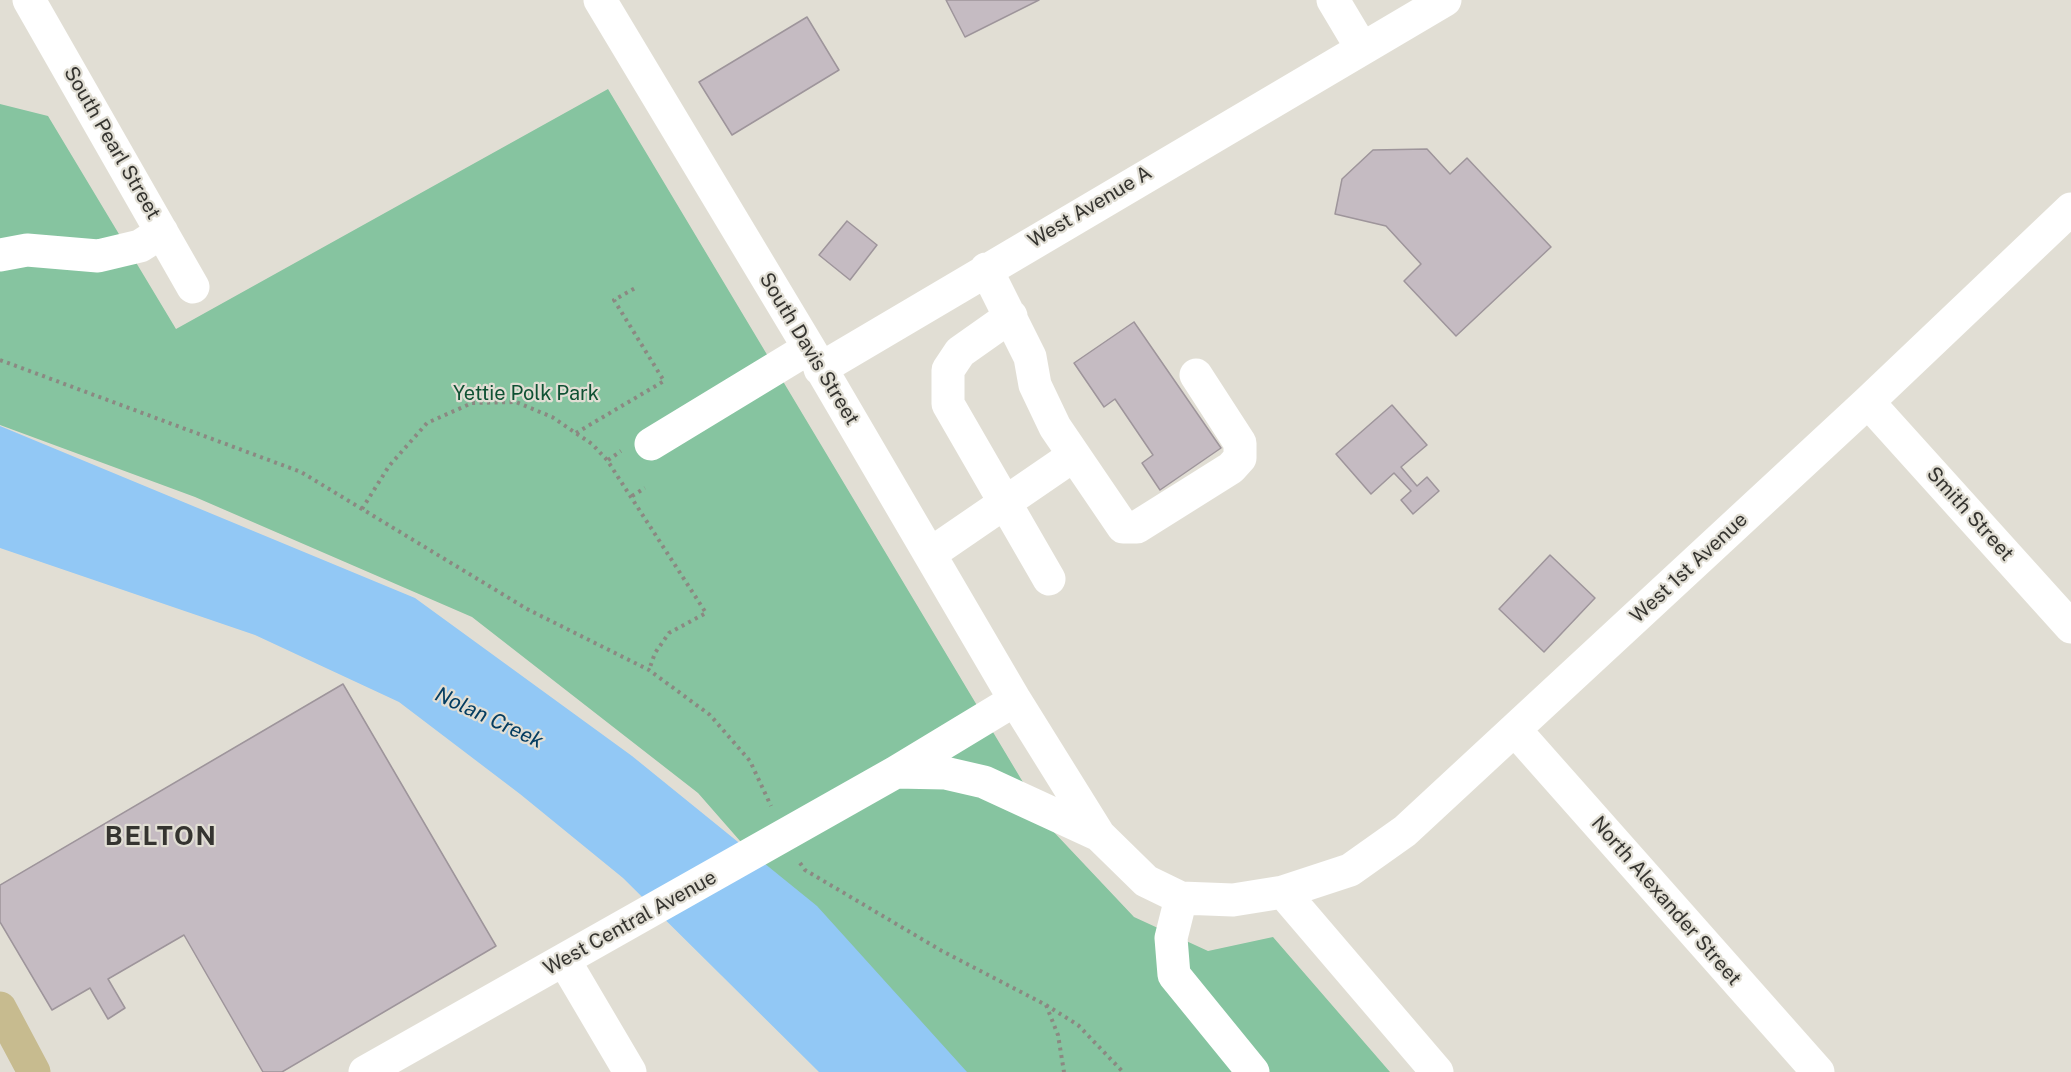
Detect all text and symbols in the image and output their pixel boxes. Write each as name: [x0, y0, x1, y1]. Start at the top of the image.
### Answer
street label: South Pearl Street: [59, 62, 165, 224]
street label: West Avenue A: [1024, 161, 1156, 253]
street label: South Davis Street: [754, 268, 864, 430]
park label: Yettie Polk Park: [453, 382, 599, 406]
street label: Smith Street: [1922, 462, 2018, 566]
street label: West 1st Avenue: [1625, 508, 1753, 628]
water label: Nolan Creek: [431, 682, 547, 754]
street label: North Alexander Street: [1586, 812, 1746, 990]
district label: BELTON: [105, 821, 217, 853]
street label: West Central Avenue: [539, 865, 721, 981]

